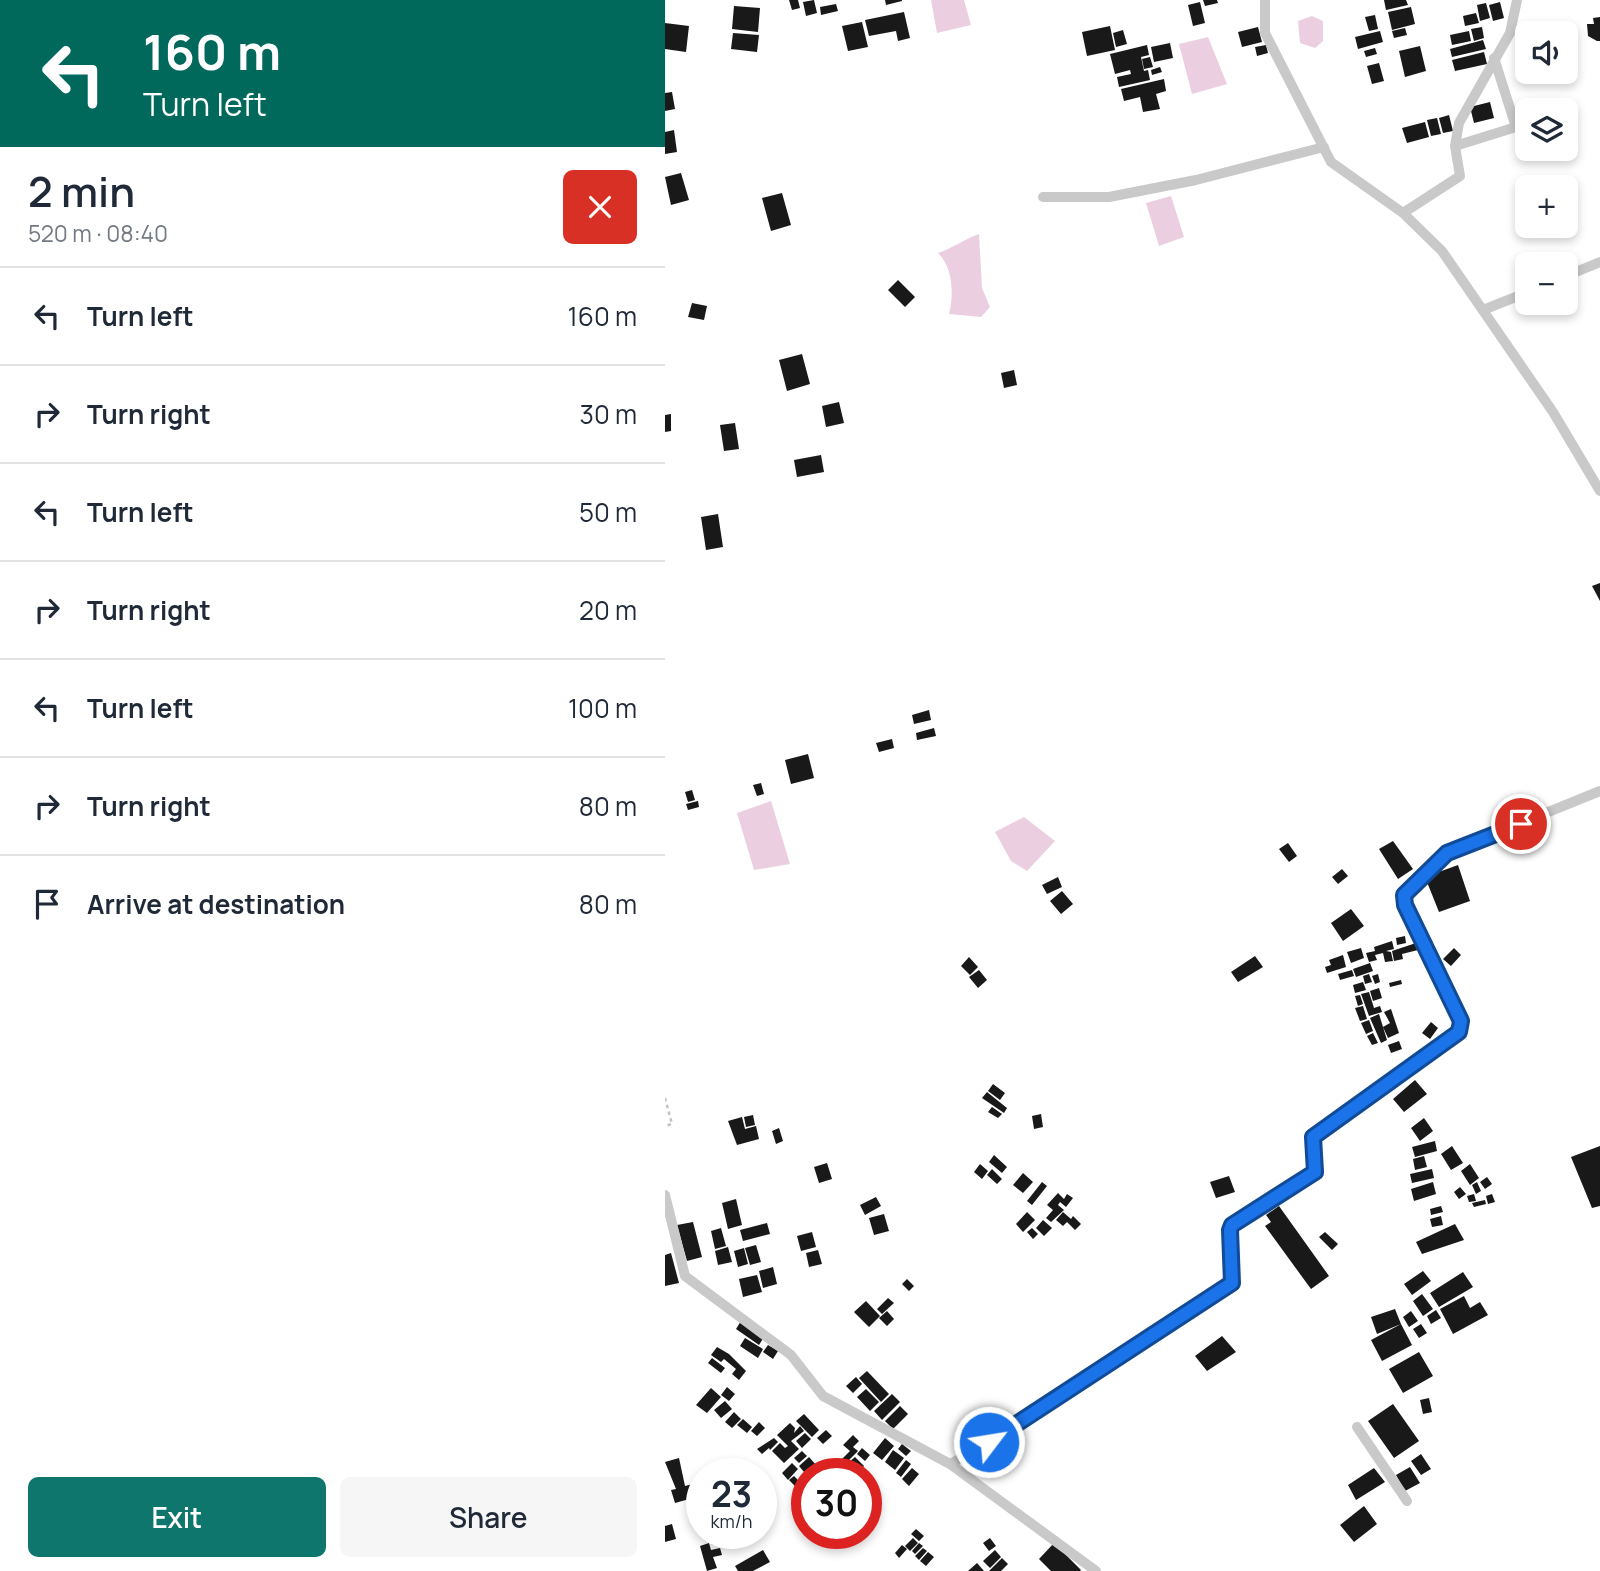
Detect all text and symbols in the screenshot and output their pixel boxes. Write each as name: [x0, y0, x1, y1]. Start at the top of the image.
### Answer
text: 160 m: [143, 18, 281, 85]
map controls: [1515, 21, 1578, 315]
button: sound: [1515, 21, 1578, 84]
icon: left: [28, 28, 119, 119]
text: Turn left: [143, 82, 267, 126]
button: layers: [1515, 98, 1578, 161]
text: 2 min: [28, 162, 135, 220]
button: close: [563, 170, 637, 244]
button: +: [1515, 175, 1578, 238]
text: 520 m · 08:40: [28, 217, 168, 249]
button: −: [1515, 252, 1578, 315]
icon: left: [28, 297, 66, 335]
text: Turn left: [87, 298, 194, 334]
text: 160 m: [568, 298, 637, 334]
icon: right: [28, 395, 66, 433]
text: Turn right: [87, 396, 211, 432]
text: 30 m: [580, 396, 637, 432]
icon: left: [28, 493, 66, 531]
text: Turn left: [87, 494, 194, 530]
text: 50 m: [579, 494, 637, 530]
icon: right: [28, 591, 66, 629]
text: Turn right: [87, 592, 211, 628]
text: 20 m: [579, 592, 637, 628]
icon: left: [28, 689, 66, 727]
text: Turn left: [87, 690, 194, 726]
text: 100 m: [568, 690, 637, 726]
icon: right: [28, 787, 66, 825]
text: Turn right: [87, 788, 211, 824]
text: 80 m: [579, 788, 637, 824]
pin: [1491, 794, 1551, 854]
icon: arrive: [1502, 805, 1540, 843]
icon: arrive: [28, 885, 66, 923]
text: Arrive at destination: [87, 886, 345, 922]
text: 80 m: [579, 886, 637, 922]
position arrow: [952, 1405, 1026, 1479]
speed limit sign: 30: [791, 1458, 882, 1549]
text: 23: [711, 1470, 752, 1518]
button: Exit: [28, 1477, 326, 1557]
button: Share: [340, 1477, 637, 1557]
text: km/h: [711, 1509, 752, 1533]

